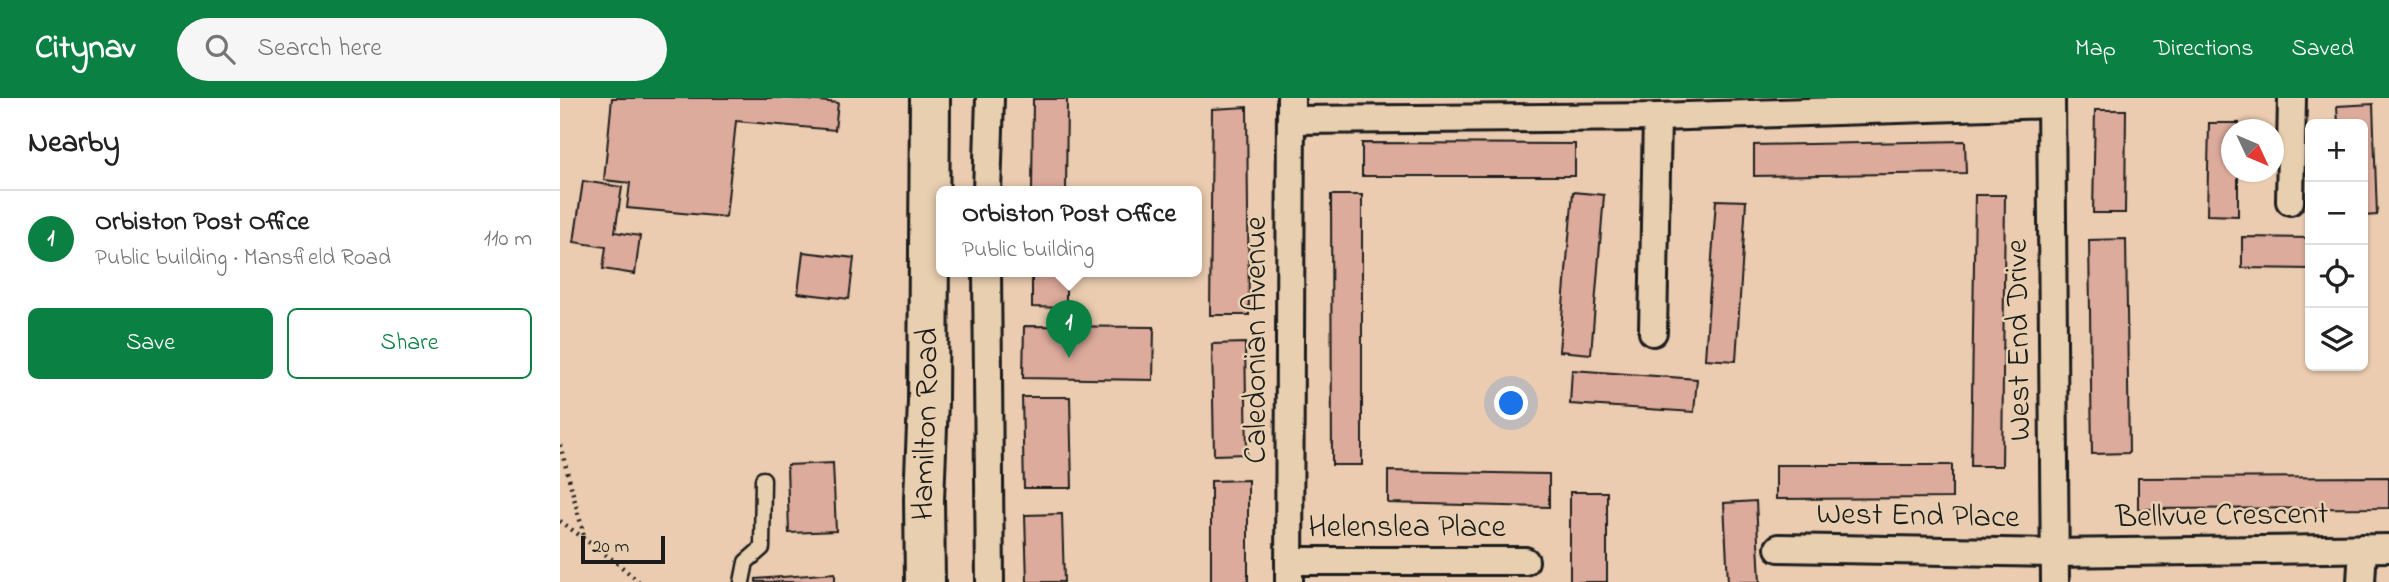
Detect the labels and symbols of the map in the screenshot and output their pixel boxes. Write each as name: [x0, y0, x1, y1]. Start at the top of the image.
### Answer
north arrow: [2221, 119, 2284, 182]
street label: Caledonian Avenue: [1234, 216, 1281, 464]
street label: West End Drive: [1995, 238, 2045, 441]
pin: 1: [1046, 300, 1092, 358]
street label: Hamilton Road: [900, 328, 952, 521]
your location: [1494, 386, 1528, 420]
street label: West End Place: [1816, 492, 2021, 542]
street label: Bellvue Crescent: [2114, 492, 2329, 542]
street label: Helenslea Place: [1308, 505, 1506, 552]
scale bar: [581, 533, 665, 565]

